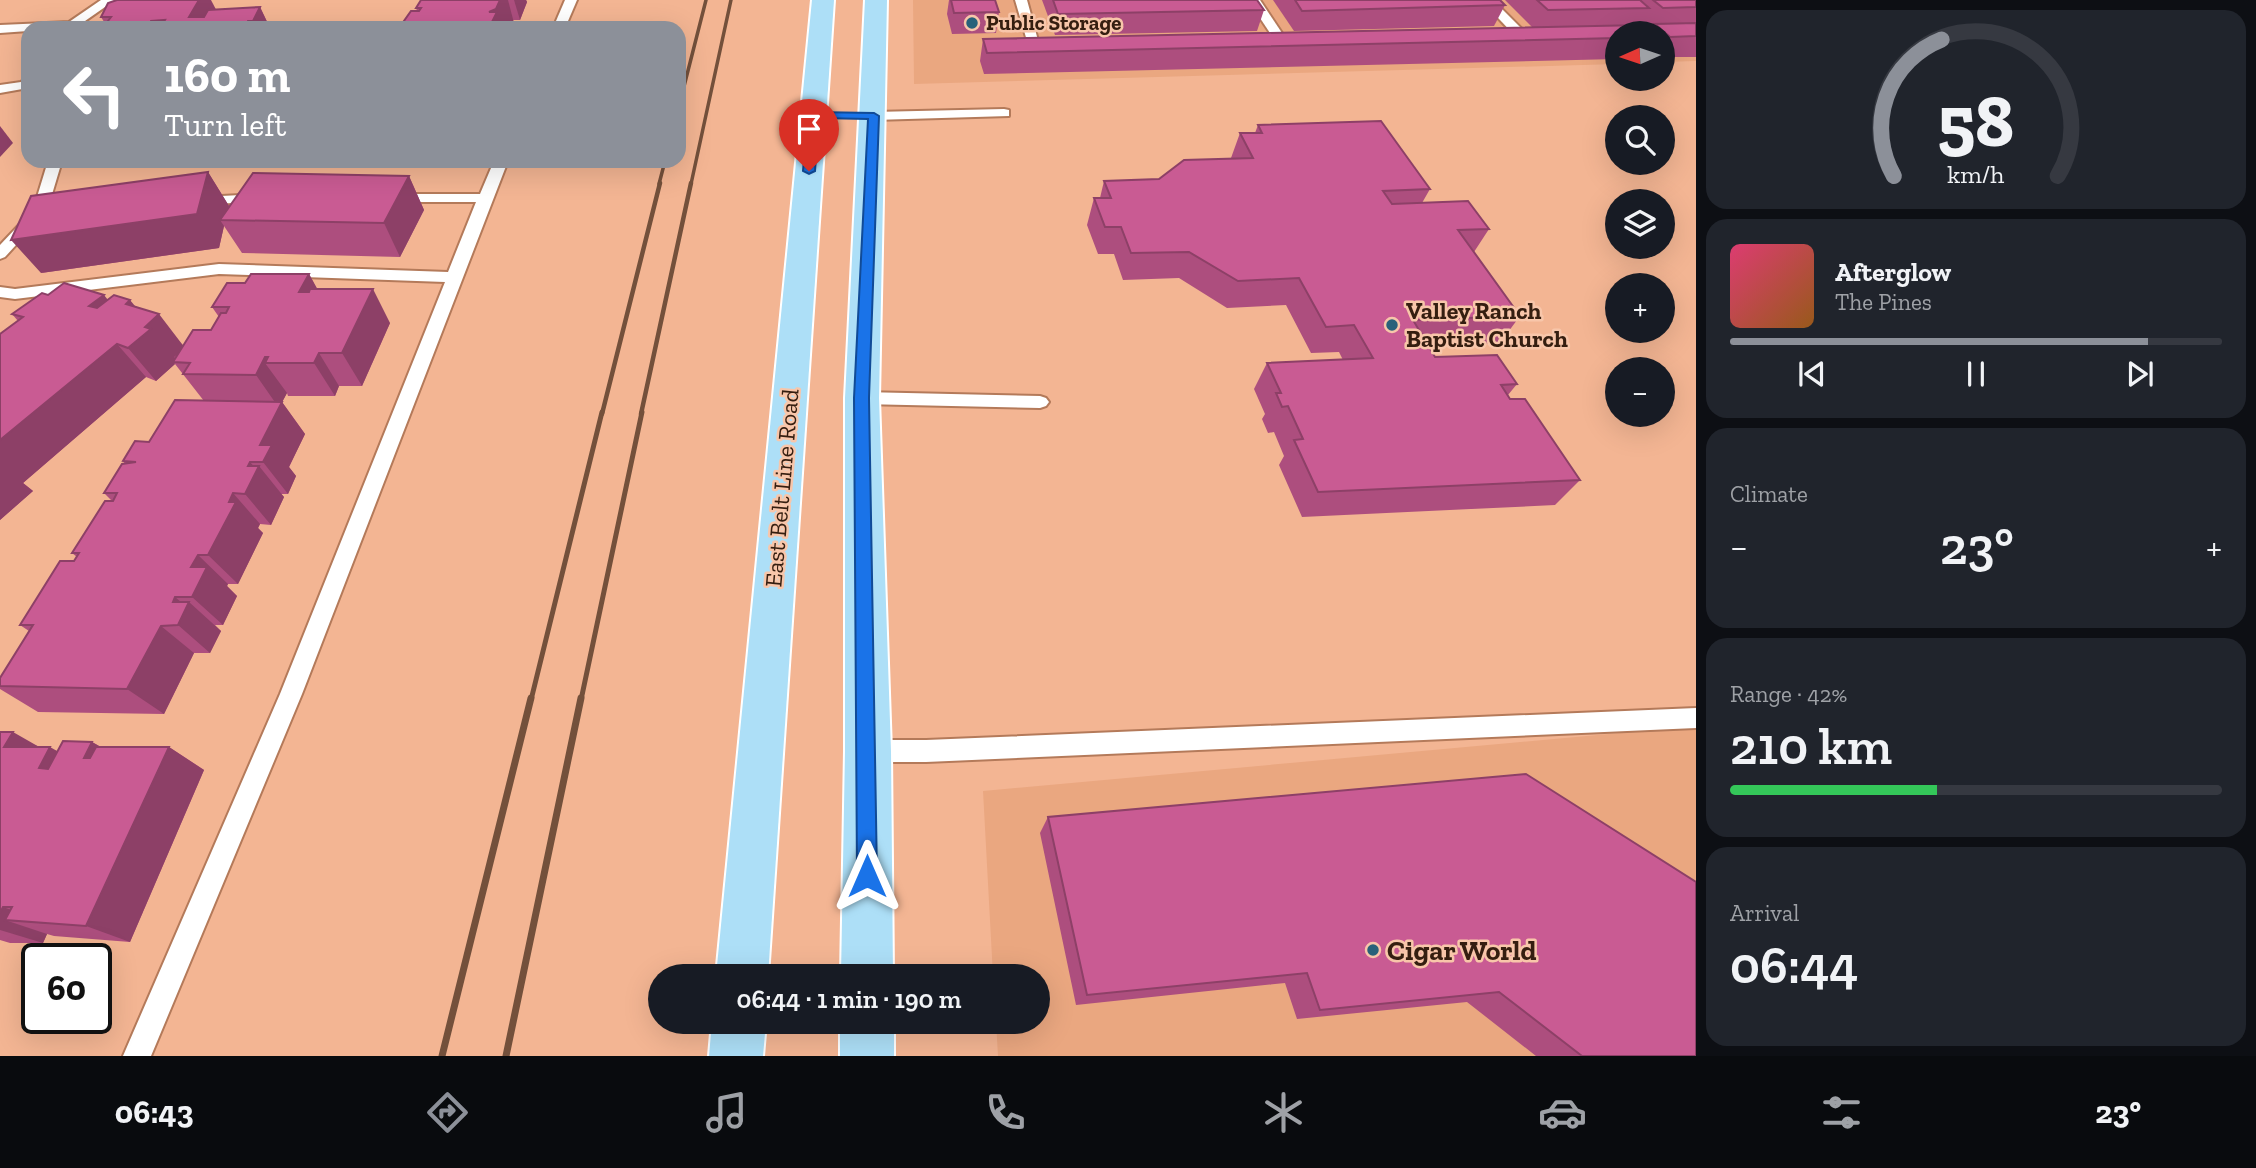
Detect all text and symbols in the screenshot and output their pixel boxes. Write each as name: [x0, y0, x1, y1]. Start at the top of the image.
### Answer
place label: Public Storage: [986, 10, 1122, 35]
marker: Public Storage: [964, 15, 980, 31]
north arrow: [1605, 21, 1675, 91]
map controls: [1605, 21, 1675, 427]
text: 160 m: [164, 46, 290, 105]
icon: left: [49, 49, 140, 140]
text: 58: [1937, 77, 2015, 165]
pin: [779, 99, 839, 171]
button: search: [1605, 105, 1675, 175]
text: Turn left: [164, 106, 286, 144]
icon: arrive: [790, 110, 828, 148]
text: km/h: [1947, 158, 2005, 188]
button: layers: [1605, 189, 1675, 259]
text: Afterglow: [1835, 256, 1951, 288]
button: +: [1605, 273, 1675, 343]
text: The Pines: [1835, 288, 1932, 316]
place label: Valley Ranch Baptist Church: [1406, 296, 1568, 353]
marker: Valley Ranch Baptist Church: [1384, 317, 1400, 333]
icon: previous: [1793, 355, 1831, 393]
icon: pause: [1957, 355, 1995, 393]
icon: next: [2121, 355, 2159, 393]
button: −: [1605, 357, 1675, 427]
street label: East Belt Line Road: [758, 388, 805, 588]
text: Climate: [1730, 480, 1808, 508]
text: 23°: [1940, 515, 2014, 577]
text: −: [1730, 524, 1748, 570]
text: +: [2206, 524, 2222, 570]
text: Range · 42%: [1730, 680, 1847, 708]
text: 210 km: [1730, 715, 1892, 777]
position arrow: [830, 839, 904, 913]
text: Arrival: [1730, 899, 1799, 927]
place label: Cigar World: [1387, 934, 1536, 967]
text: 06:44: [1730, 934, 1858, 996]
marker: Cigar World: [1365, 942, 1381, 958]
speed limit sign: 60: [21, 943, 112, 1034]
text: 06:44 · 1 min · 190 m: [737, 983, 961, 1015]
icon: directions: [423, 1088, 472, 1137]
icon: music: [702, 1088, 751, 1137]
icon: phone: [981, 1088, 1030, 1137]
icon: climate: [1259, 1088, 1308, 1137]
icon: car: [1538, 1088, 1587, 1137]
icon: filters: [1817, 1088, 1866, 1137]
text: 06:43: [115, 1093, 194, 1131]
text: 23°: [2095, 1093, 2141, 1131]

